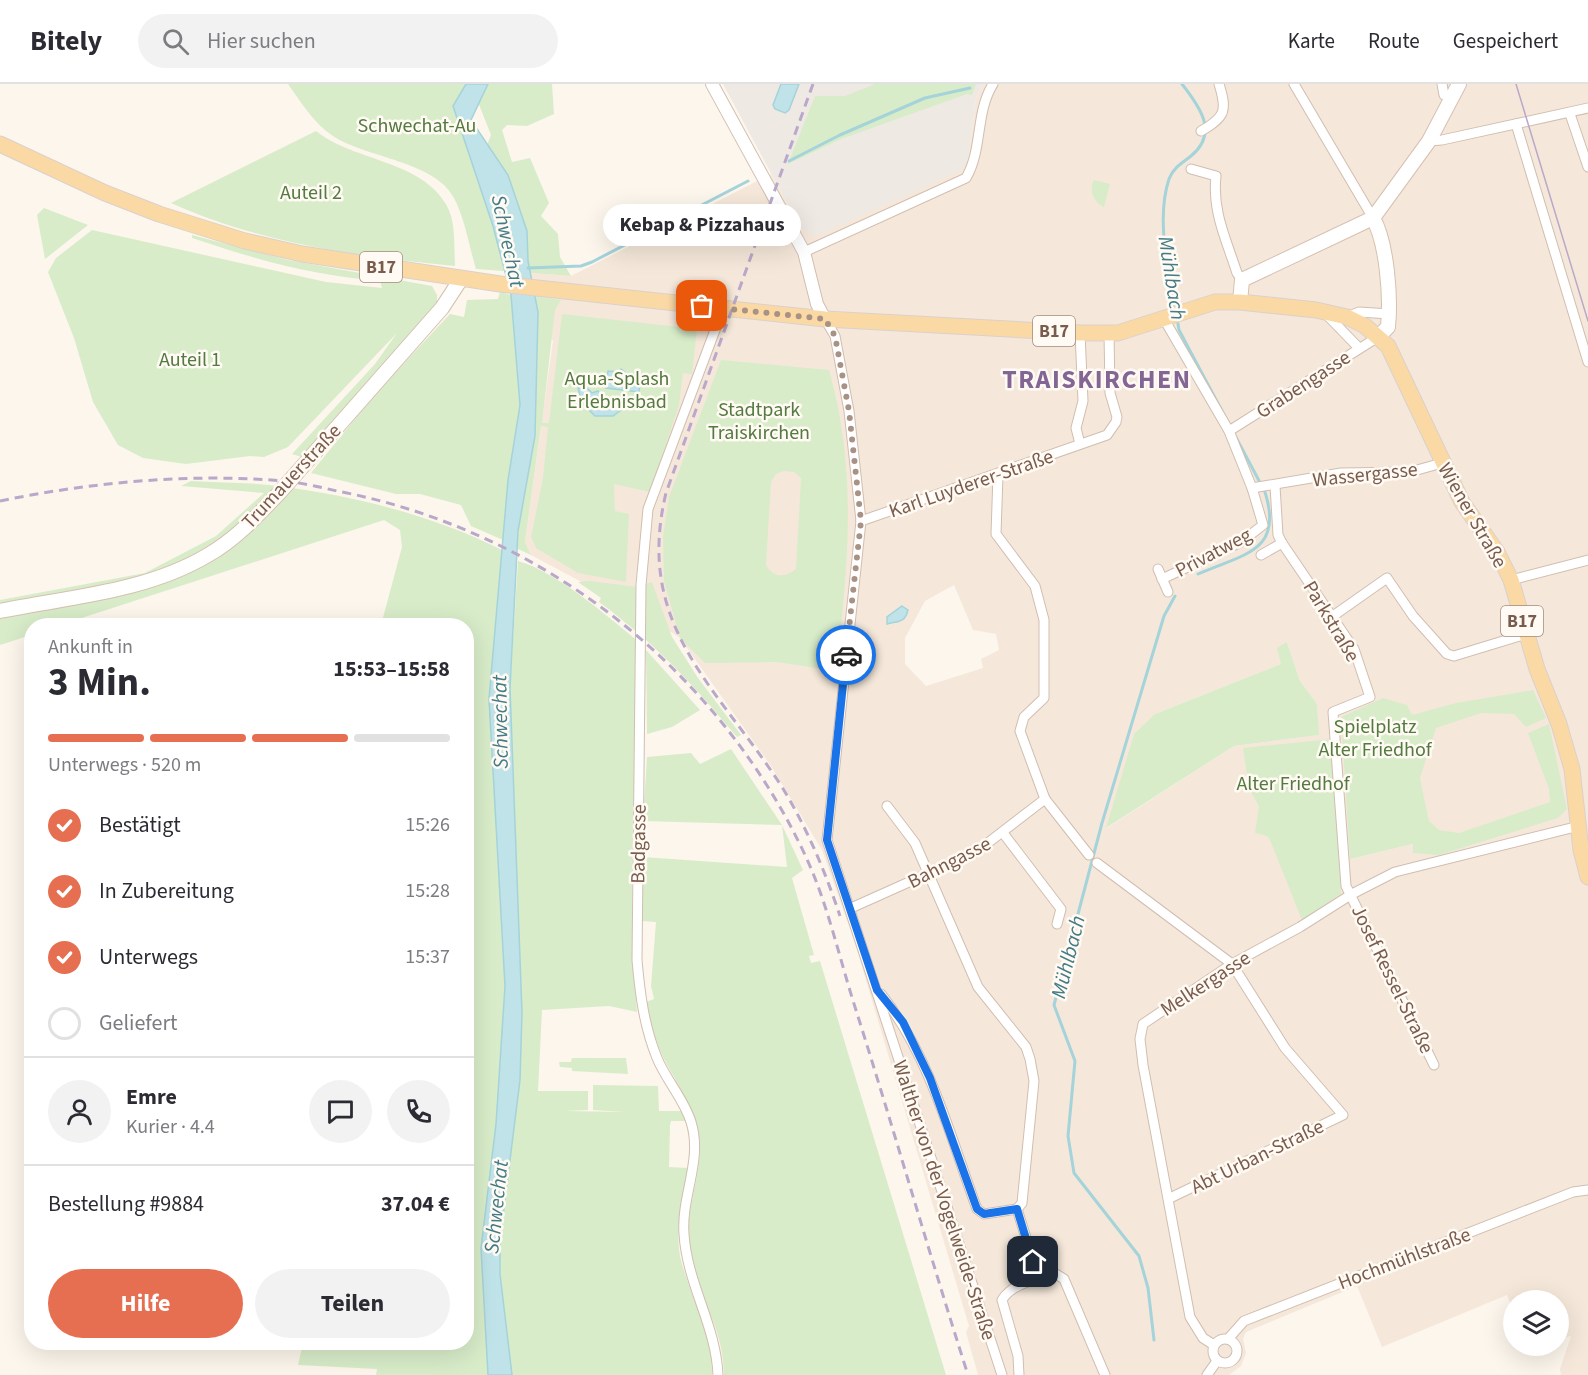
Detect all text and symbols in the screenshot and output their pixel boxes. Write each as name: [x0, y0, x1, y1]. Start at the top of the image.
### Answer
search box: [138, 14, 558, 68]
text: Bitely: [30, 21, 102, 61]
icon: search: [159, 25, 192, 58]
text: Hier suchen: [207, 25, 316, 57]
text: Karte: [1288, 26, 1335, 56]
text: Route: [1368, 26, 1420, 56]
text: Gespeichert: [1453, 26, 1558, 56]
park label: Schwechat-Au: [358, 112, 476, 140]
park label: Auteil 2: [280, 179, 342, 207]
water label: Schwechat: [484, 192, 533, 291]
callout: Kebap & Pizzahaus: [603, 204, 801, 246]
text: Kebap & Pizzahaus: [619, 211, 785, 239]
water label: Mühlbach: [1151, 234, 1193, 322]
road number: B17: [360, 252, 402, 282]
pin: [676, 280, 727, 331]
icon: bag: [685, 289, 718, 322]
road number: B17: [1033, 316, 1075, 346]
street label: Grabengasse: [1251, 344, 1356, 426]
park label: Auteil 1: [159, 346, 221, 374]
district label: TRAISKIRCHEN: [1002, 361, 1192, 398]
park label: Aqua-Splash Erlebnisbad: [564, 365, 670, 416]
park label: Stadtpark Traiskirchen: [708, 396, 810, 447]
street label: Trumauerstraße: [236, 418, 348, 535]
street label: Karl Luyderer-Straße: [885, 443, 1057, 525]
street label: Wassergasse: [1311, 456, 1419, 494]
street label: Wiener Straße: [1431, 458, 1514, 573]
street label: Privatweg: [1170, 521, 1257, 585]
street label: Parkstraße: [1296, 576, 1366, 667]
road number: B17: [1501, 606, 1543, 636]
courier: [816, 625, 876, 685]
text: Ankunft in: [48, 633, 133, 661]
icon: car: [830, 639, 863, 672]
text: 15:53–15:58: [333, 653, 450, 685]
text: 3 Min.: [48, 655, 151, 711]
water label: Schwechat: [484, 674, 516, 769]
park label: Spielplatz Alter Friedhof: [1318, 713, 1433, 764]
text: Unterwegs · 520 m: [48, 751, 201, 779]
park label: Alter Friedhof: [1236, 770, 1351, 798]
street label: Badgasse: [624, 804, 654, 884]
icon: check: [48, 809, 81, 842]
text: Bestätigt: [99, 809, 181, 841]
text: 15:26: [405, 811, 450, 839]
street label: Bahngasse: [903, 830, 996, 896]
icon: check: [48, 875, 81, 908]
text: In Zubereitung: [99, 875, 234, 907]
text: 15:28: [405, 877, 450, 905]
street label: Josef Ressel-Straße: [1344, 900, 1440, 1059]
water label: Mühlbach: [1043, 912, 1093, 1002]
icon: check: [48, 941, 81, 974]
text: Unterwegs: [99, 941, 198, 973]
text: 15:37: [405, 943, 450, 971]
street label: Melkergasse: [1155, 944, 1256, 1023]
text: Geliefert: [99, 1007, 178, 1039]
street label: Walther von der Vogelweide-Straße: [885, 1057, 1003, 1344]
button: person: [48, 1080, 111, 1143]
button: chat: [309, 1080, 372, 1143]
button: phone: [387, 1080, 450, 1143]
text: Emre: [126, 1081, 177, 1113]
text: Kurier · 4.4: [126, 1113, 215, 1141]
street label: Abt Urban-Straße: [1186, 1113, 1329, 1201]
water label: Schwechat: [476, 1158, 516, 1255]
text: Bestellung #9884: [48, 1188, 204, 1220]
text: 37.04 €: [381, 1188, 450, 1220]
street label: Hochmühlstraße: [1334, 1221, 1475, 1297]
pin: [1007, 1236, 1058, 1287]
icon: home: [1016, 1245, 1049, 1278]
button: Hilfe: [48, 1269, 243, 1338]
button: Teilen: [255, 1269, 450, 1338]
map controls: [1503, 1290, 1569, 1356]
button: layers: [1503, 1290, 1569, 1356]

